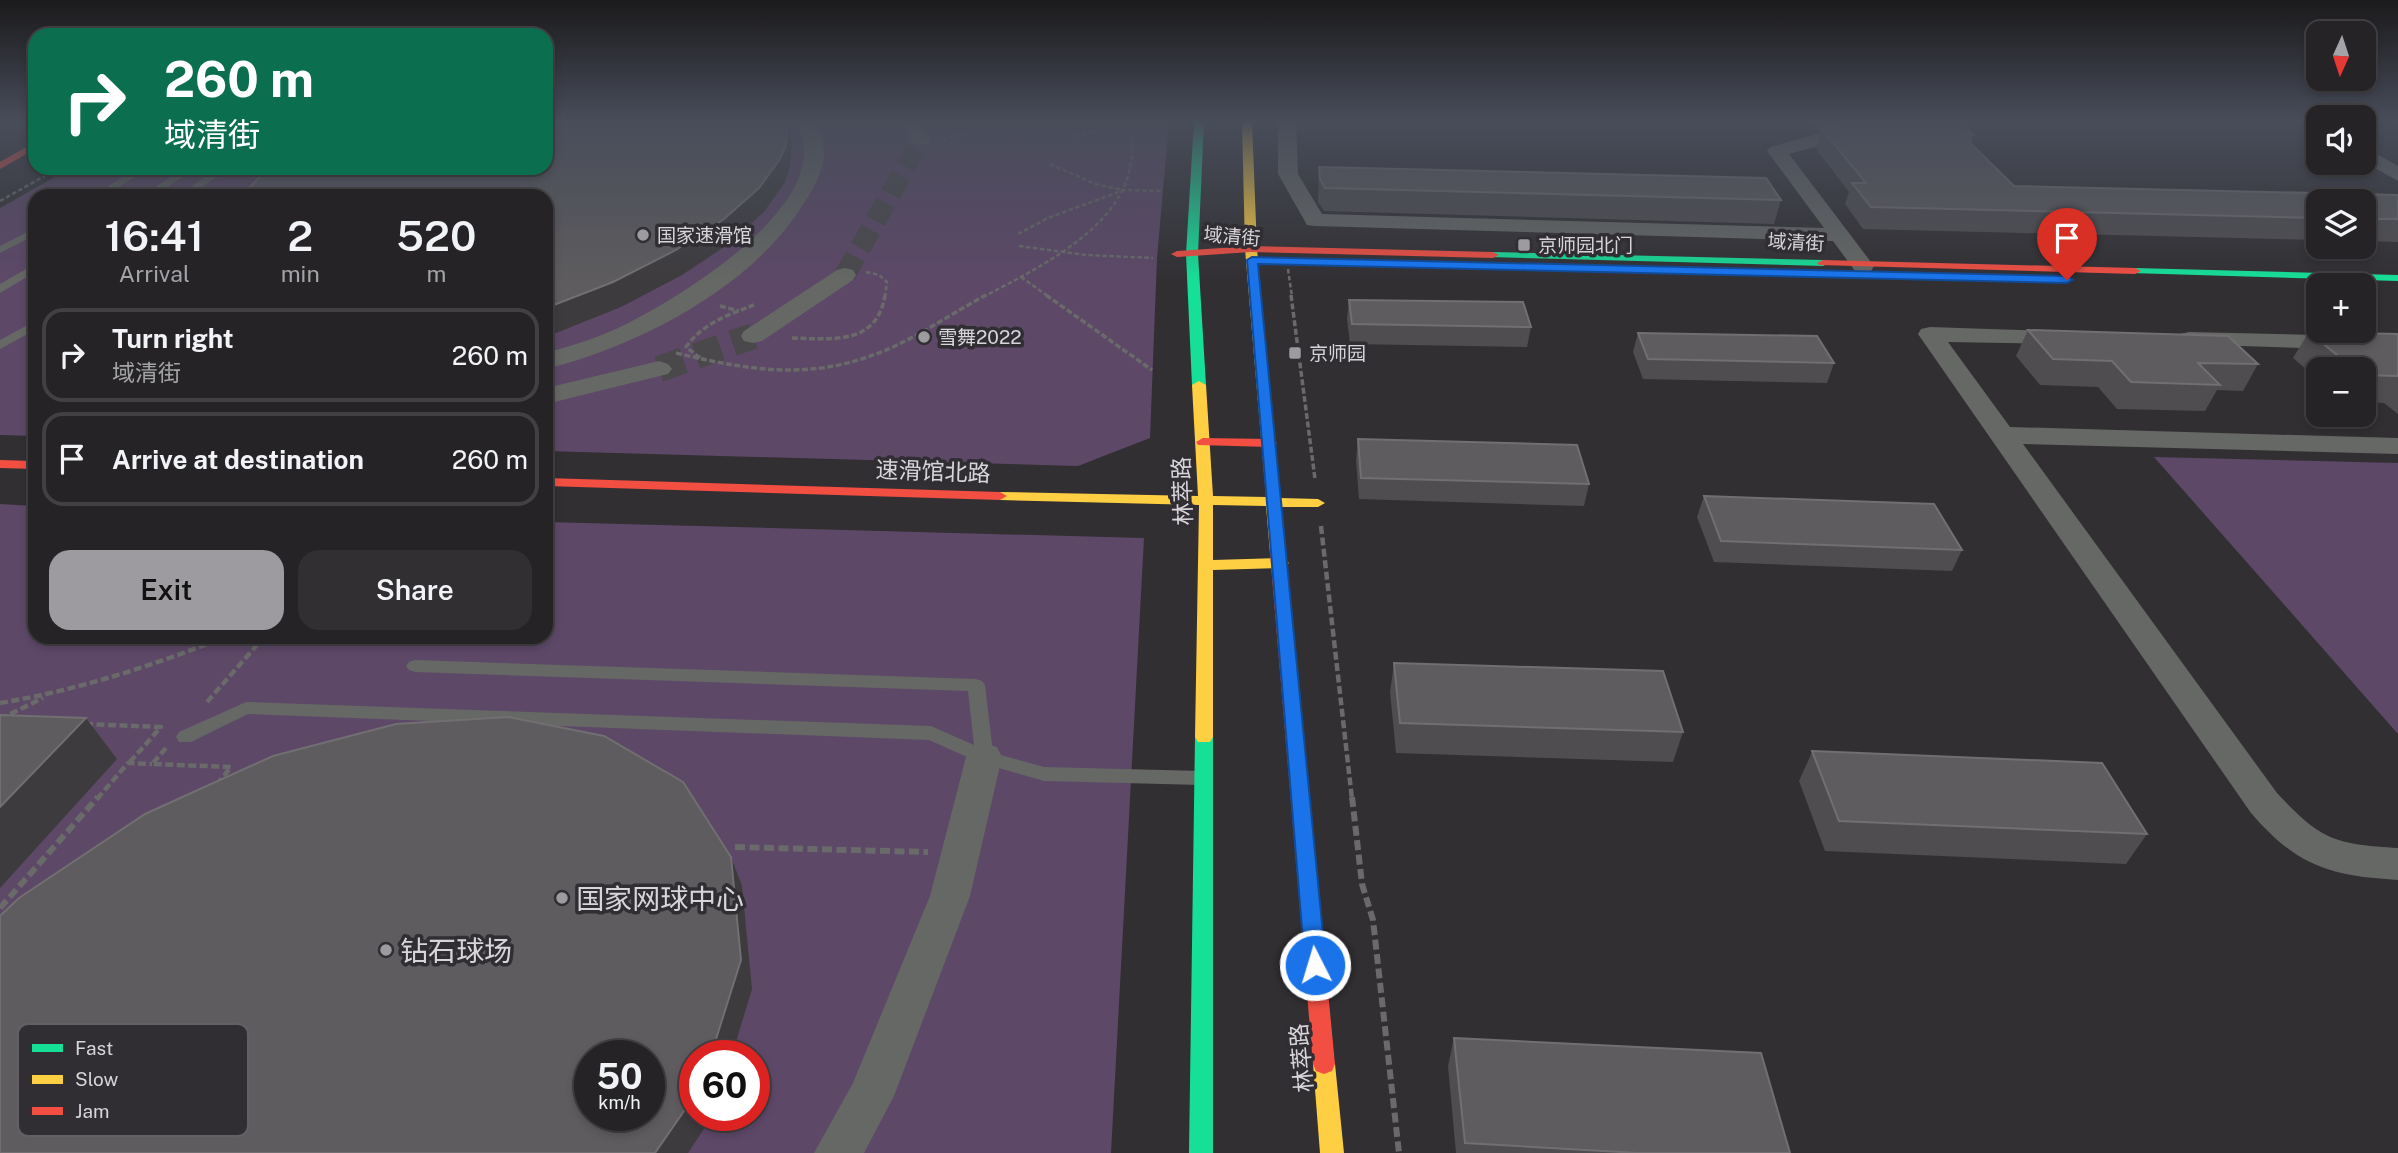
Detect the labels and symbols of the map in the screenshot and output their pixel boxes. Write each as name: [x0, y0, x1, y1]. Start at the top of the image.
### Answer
north arrow: [2306, 21, 2376, 91]
pin: [2037, 208, 2097, 280]
street label: 域清街: [1203, 223, 1261, 249]
place label: 国家速滑馆: [657, 224, 752, 246]
marker: 国家速滑馆: [635, 227, 651, 243]
street label: 域清街: [1767, 230, 1825, 254]
place label: 京师园北门: [1538, 234, 1633, 256]
marker: 京师园北门: [1516, 237, 1532, 253]
place label: 雪舞2022: [938, 326, 1022, 348]
marker: 雪舞2022: [916, 329, 932, 345]
place label: 京师园: [1309, 342, 1366, 364]
marker: 京师园: [1287, 345, 1303, 361]
street label: 速滑馆北路: [875, 456, 991, 486]
street label: 林萃路: [1167, 456, 1197, 526]
place label: 国家网球中心: [576, 882, 744, 915]
marker: 国家网球中心: [554, 890, 570, 906]
position arrow: [1278, 928, 1352, 1002]
place label: 钻石球场: [400, 934, 512, 967]
marker: 钻石球场: [378, 942, 394, 958]
street label: 林萃路: [1285, 1022, 1317, 1094]
legend: [18, 1024, 248, 1136]
text: Fast: [75, 1037, 113, 1059]
speed limit sign: 60: [679, 1040, 770, 1131]
text: Slow: [75, 1068, 119, 1090]
text: Jam: [75, 1100, 109, 1122]

